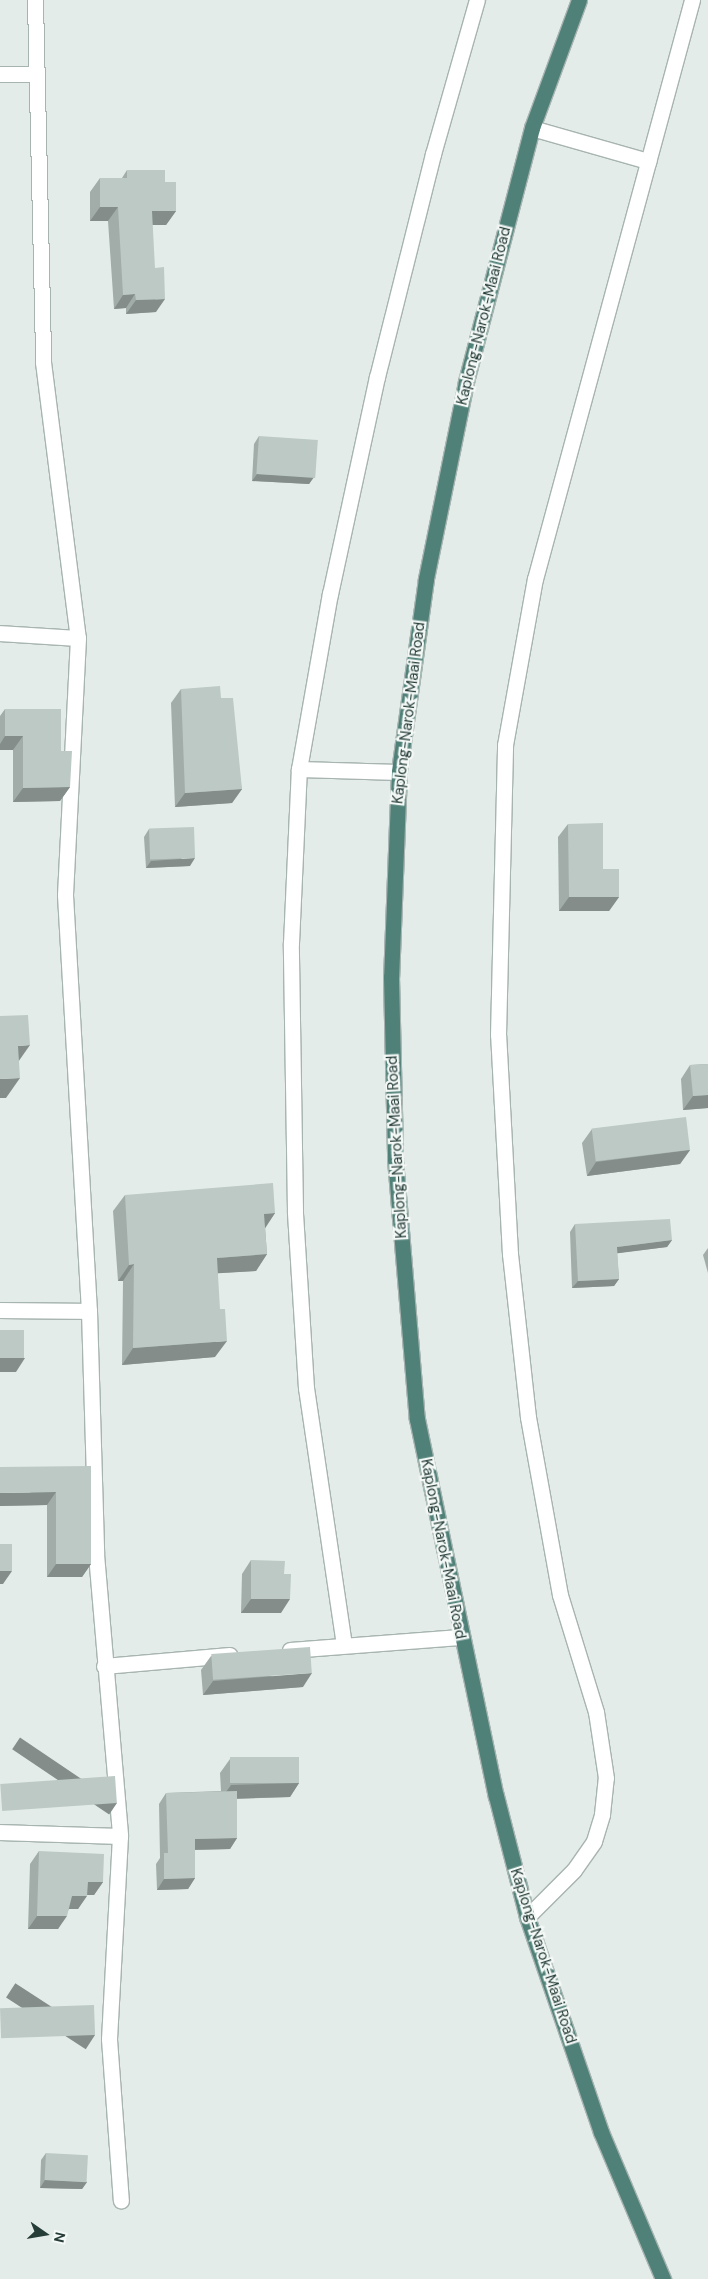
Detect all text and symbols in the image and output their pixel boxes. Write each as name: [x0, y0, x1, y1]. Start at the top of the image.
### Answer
street label: Kaplong-Narok-Maai Road: [453, 225, 515, 407]
street label: Kaplong-Narok-Maai Road: [389, 621, 429, 805]
street label: Kaplong-Narok-Maai Road: [383, 1055, 411, 1239]
street label: Kaplong-Narok-Maai Road: [417, 1457, 469, 1641]
street label: Kaplong-Narok-Maai Road: [506, 1866, 580, 2046]
north arrow: [20, 2209, 70, 2259]
text: N: [50, 2230, 70, 2244]

